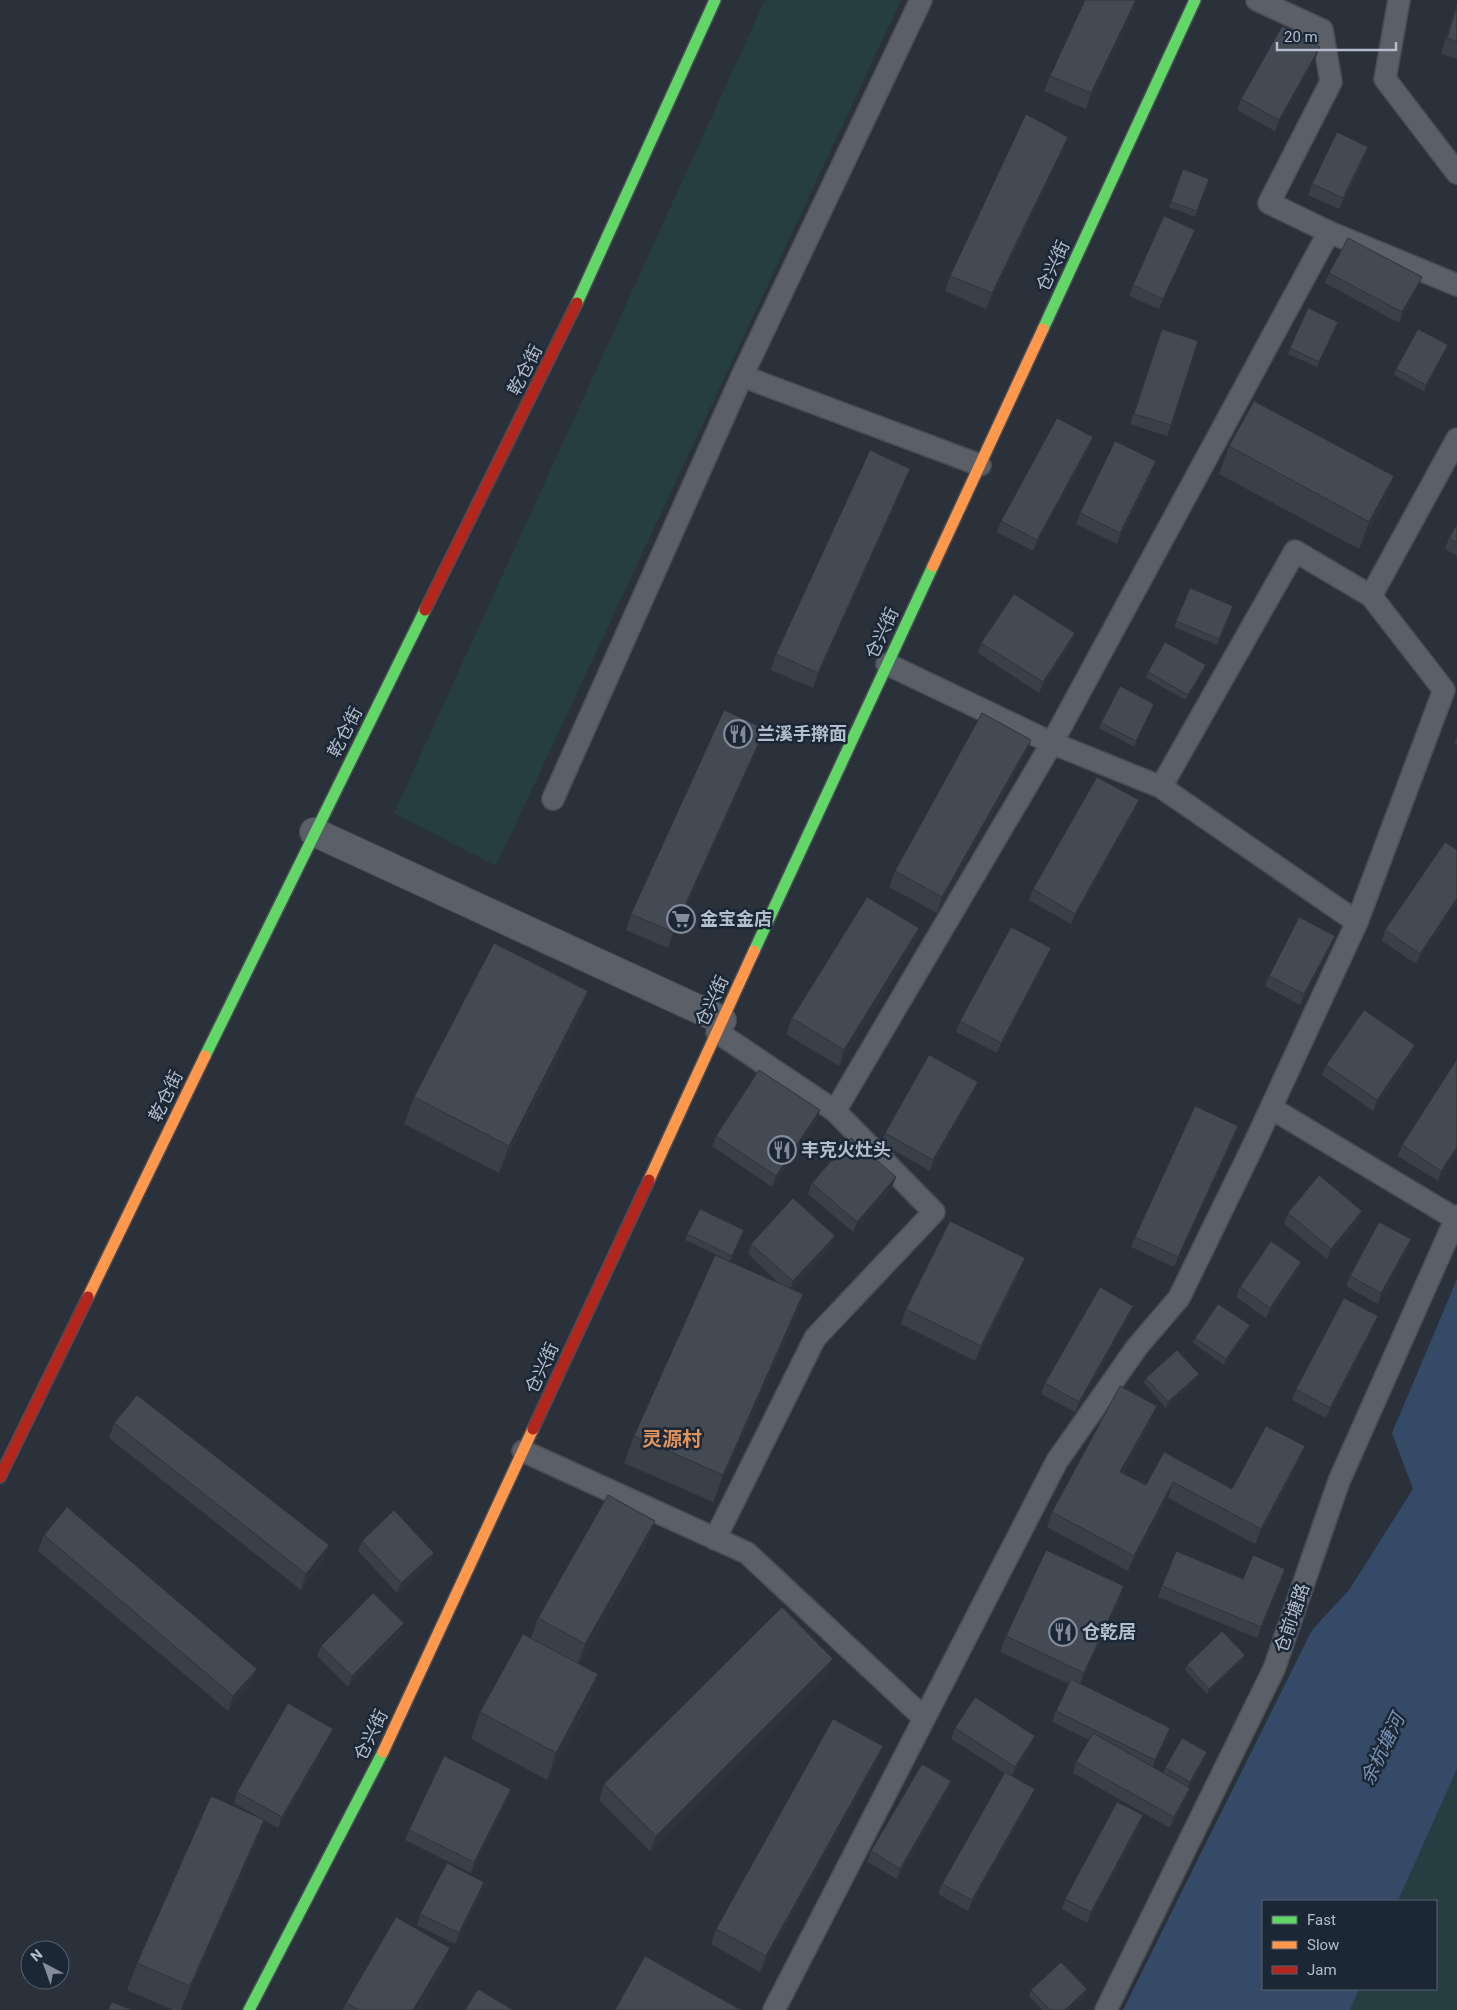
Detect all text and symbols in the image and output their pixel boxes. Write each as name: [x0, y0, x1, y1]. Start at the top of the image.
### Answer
scale bar: [1277, 20, 1396, 52]
text: 20 m: [1284, 28, 1318, 46]
street label: 仓兴街: [1032, 237, 1073, 295]
street label: 乾仓街: [503, 341, 546, 399]
street label: 仓兴街: [861, 604, 902, 662]
street label: 乾仓街: [323, 703, 366, 761]
restaurant icon: 兰溪手擀面: [723, 719, 753, 749]
place label: 兰溪手擀面: [757, 723, 847, 744]
supermarket icon: 金宝金店: [666, 904, 696, 934]
place label: 金宝金店: [700, 908, 772, 929]
street label: 仓兴街: [691, 972, 732, 1030]
street label: 乾仓街: [144, 1067, 187, 1125]
restaurant icon: 丰克火灶头: [767, 1135, 797, 1165]
place label: 丰克火灶头: [801, 1139, 891, 1160]
street label: 仓兴街: [521, 1339, 562, 1397]
district label: 灵源村: [642, 1427, 702, 1451]
street label: 仓前塘路: [1270, 1580, 1313, 1655]
restaurant icon: 仓乾居: [1048, 1617, 1078, 1647]
place label: 仓乾居: [1082, 1621, 1136, 1642]
street label: 仓兴街: [349, 1706, 392, 1764]
water label: 余杭塘河: [1355, 1706, 1411, 1788]
legend: [1262, 1900, 1437, 1990]
text: Fast: [1307, 1911, 1336, 1929]
text: Slow: [1307, 1936, 1339, 1954]
north arrow: [20, 1940, 70, 1990]
text: N: [27, 1946, 45, 1964]
text: Jam: [1307, 1961, 1337, 1979]

